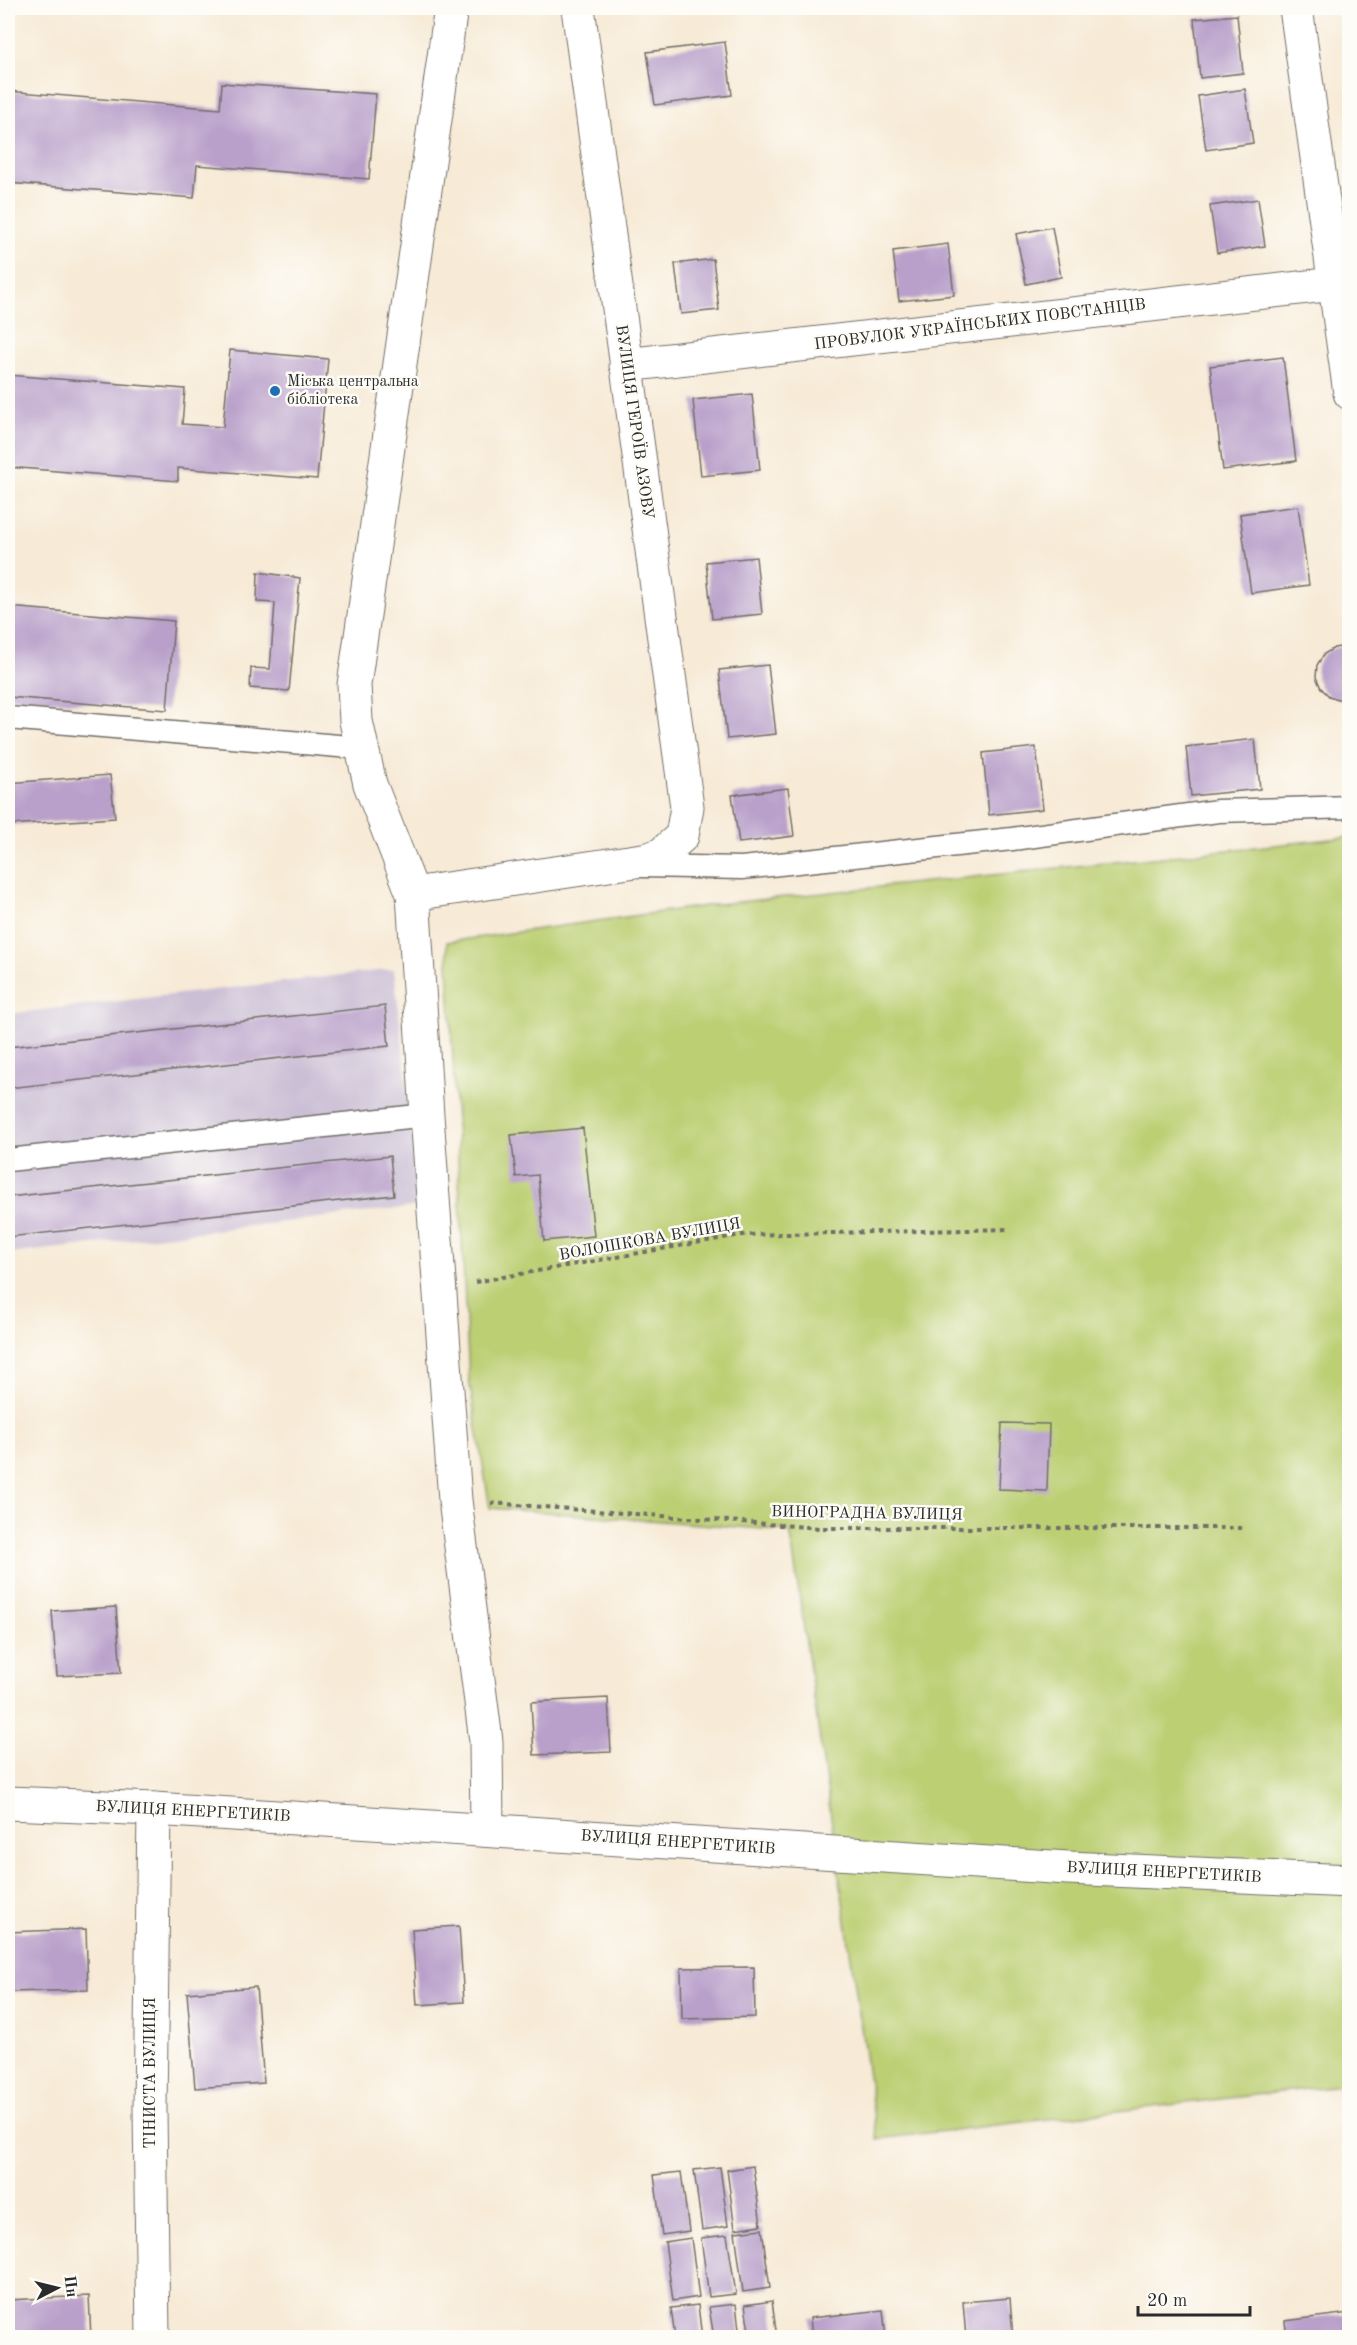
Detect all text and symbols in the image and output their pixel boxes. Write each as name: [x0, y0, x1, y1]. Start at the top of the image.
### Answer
street label: ПРОВУЛОК УКРАЇНСЬКИХ ПОВСТАНЦІВ: [813, 293, 1147, 353]
street label: ВУЛИЦЯ ГЕРОЇВ АЗОВУ: [612, 323, 660, 520]
place label: Міська центральна бібліотека: [287, 374, 419, 408]
marker: Міська центральна бібліотека: [268, 384, 282, 398]
street label: ВОЛОШКОВА ВУЛИЦЯ: [558, 1216, 742, 1264]
street label: ВИНОГРАДНА ВУЛИЦЯ: [771, 1504, 963, 1524]
street label: ВУЛИЦЯ ЕНЕРГЕТИКІВ: [95, 1799, 291, 1825]
street label: ВУЛИЦЯ ЕНЕРГЕТИКІВ: [580, 1828, 776, 1858]
street label: ВУЛИЦЯ ЕНЕРГЕТИКІВ: [1066, 1860, 1262, 1886]
street label: ТІНИСТА ВУЛИЦЯ: [143, 1997, 159, 2149]
north arrow: [27, 2258, 87, 2318]
text: Пн: [61, 2274, 79, 2298]
scale bar: [1138, 2279, 1250, 2317]
text: 20 m: [1147, 2292, 1187, 2310]

